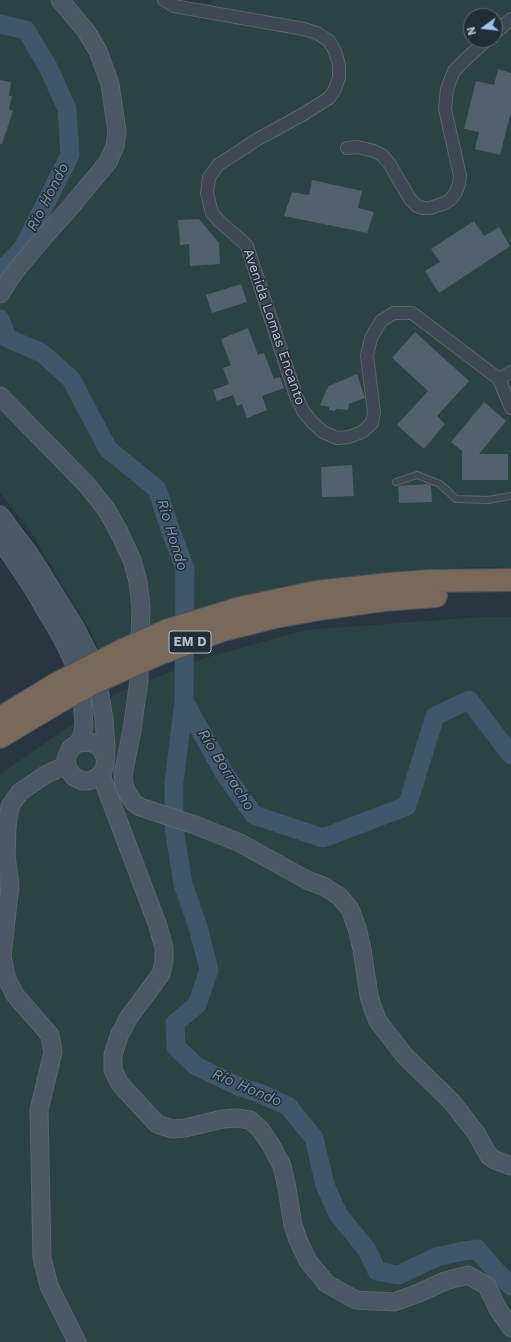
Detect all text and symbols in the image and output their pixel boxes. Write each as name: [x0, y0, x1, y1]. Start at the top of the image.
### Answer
north arrow: [463, 8, 503, 48]
text: N: [465, 25, 479, 37]
water label: Rio Hondo: [23, 160, 73, 234]
street label: Avenida Lomas Encanto: [239, 247, 309, 407]
water label: Rio Hondo: [153, 497, 191, 573]
road number: EM D: [169, 631, 211, 653]
water label: Río Borracho: [194, 726, 258, 814]
water label: Río Hondo: [209, 1065, 285, 1111]

